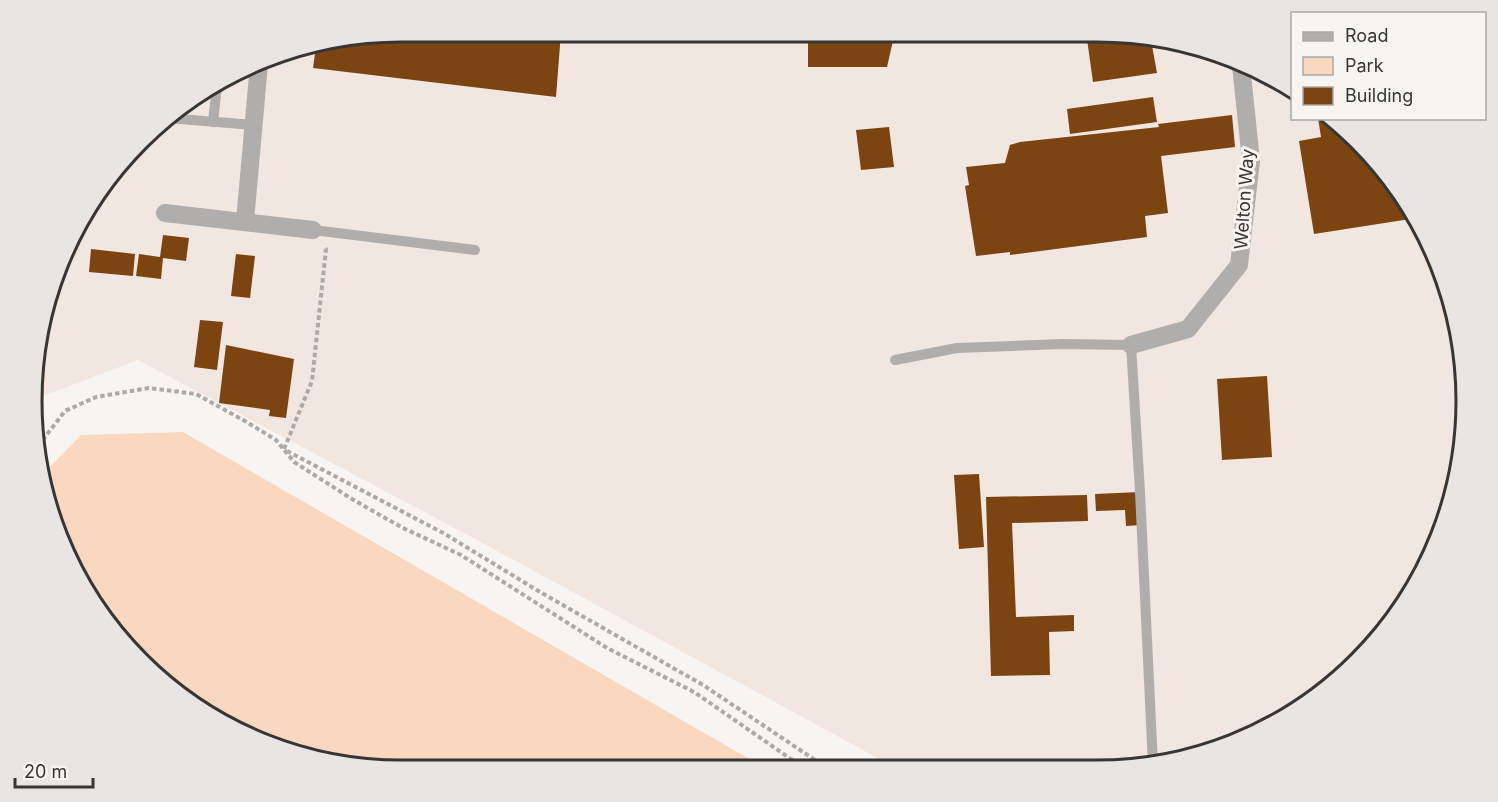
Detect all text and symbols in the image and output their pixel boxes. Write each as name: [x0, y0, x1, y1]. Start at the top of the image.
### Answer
legend: [1291, 12, 1486, 120]
text: Road: [1345, 25, 1388, 46]
text: Park: [1345, 55, 1384, 76]
text: Building: [1345, 85, 1413, 106]
street label: Welton Way: [1230, 148, 1258, 250]
scale bar: [15, 751, 93, 789]
text: 20 m: [24, 761, 67, 782]

